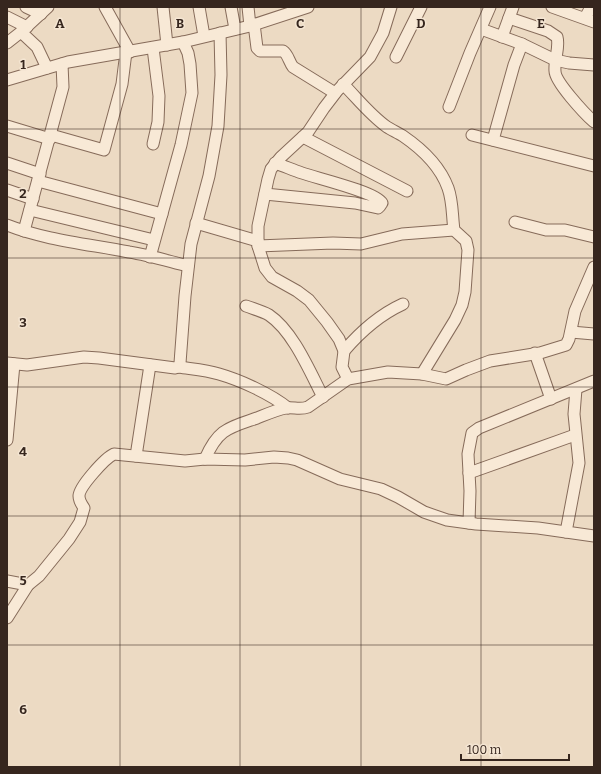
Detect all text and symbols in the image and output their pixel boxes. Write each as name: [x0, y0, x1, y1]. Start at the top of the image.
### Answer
text: A: [55, 16, 65, 31]
text: B: [176, 16, 184, 31]
text: C: [296, 16, 304, 31]
text: D: [416, 16, 426, 31]
text: E: [537, 16, 545, 31]
text: 1: [20, 57, 26, 72]
text: 2: [19, 186, 27, 201]
text: 3: [19, 315, 27, 330]
text: 4: [19, 444, 27, 459]
text: 5: [19, 573, 27, 588]
text: 6: [19, 702, 27, 717]
scale bar: [461, 736, 569, 762]
text: 100 m: [467, 743, 502, 757]

